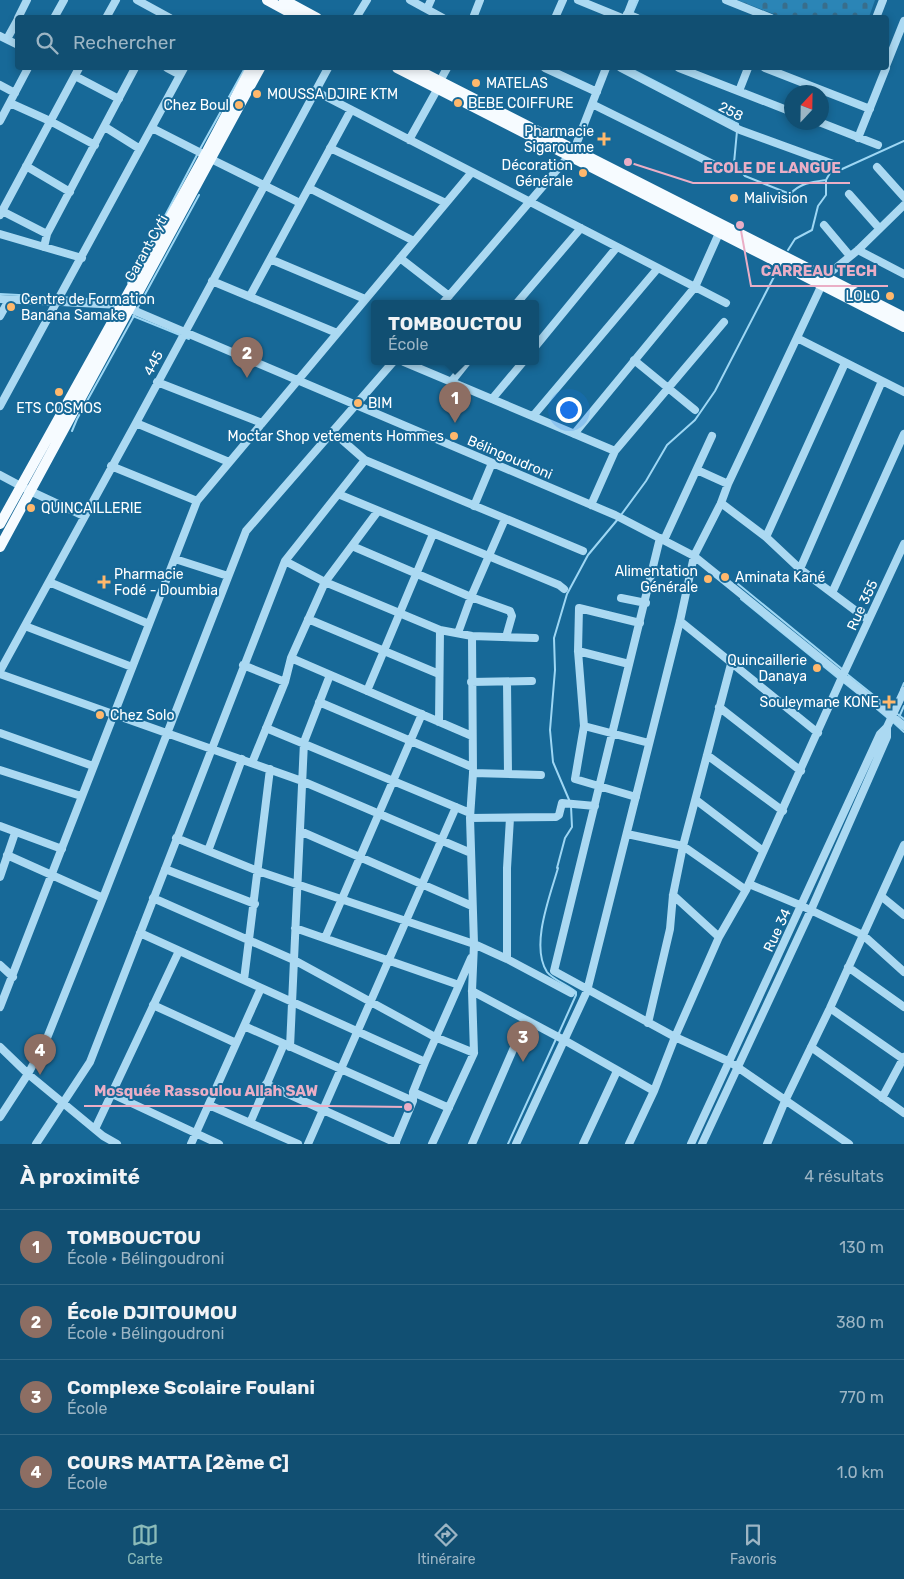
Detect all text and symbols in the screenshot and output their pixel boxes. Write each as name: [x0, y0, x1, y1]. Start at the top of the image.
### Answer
search box: [15, 15, 889, 70]
icon: search: [33, 29, 61, 57]
text: Rechercher: [73, 31, 176, 54]
place label: MATELAS: [486, 75, 548, 92]
marker: MATELAS: [470, 77, 482, 89]
north arrow: [784, 85, 829, 130]
place label: MOUSSA DJIRE KTM: [267, 86, 398, 103]
marker: MOUSSA DJIRE KTM: [251, 88, 263, 100]
place label: BEBE COIFFURE: [468, 95, 574, 112]
place label: Chez Boul: [164, 97, 229, 114]
marker: BEBE COIFFURE: [452, 97, 464, 109]
street label: 258: [716, 98, 746, 125]
marker: Chez Boul: [233, 99, 245, 111]
place label: Pharmacie Sigaroume: [524, 123, 594, 156]
marker: Pharmacie Sigaroume: [598, 133, 610, 145]
callout: ECOLE DE LANGUE: [693, 153, 850, 183]
place label: Décoration Générale: [502, 157, 573, 190]
text: ECOLE DE LANGUE: [703, 159, 841, 177]
marker: Décoration Générale: [577, 167, 589, 179]
place label: Malivision: [744, 190, 808, 207]
marker: Malivision: [728, 192, 740, 204]
street label: Garant Cyti: [121, 212, 172, 284]
callout: CARREAU TECH: [751, 256, 888, 286]
text: CARREAU TECH: [761, 262, 877, 280]
place label: LOLO: [846, 288, 880, 305]
marker: LOLO: [884, 290, 896, 302]
place label: Centre de Formation Banana Samake: [21, 291, 155, 324]
popup: [371, 300, 539, 365]
marker: Centre de Formation Banana Samake: [5, 301, 17, 313]
text: TOMBOUCTOU: [388, 312, 522, 335]
text: École: [388, 335, 428, 354]
pin: 2: [231, 337, 263, 378]
street label: 445: [140, 348, 167, 379]
pin: 1: [439, 382, 471, 423]
marker: ETS COSMOS: [53, 386, 65, 398]
place label: BIM: [368, 395, 392, 412]
marker: BIM: [352, 397, 364, 409]
your location: [556, 397, 582, 423]
place label: ETS COSMOS: [16, 400, 102, 417]
place label: Moctar Shop vetements Hommes: [228, 428, 444, 445]
marker: Moctar Shop vetements Hommes: [448, 430, 460, 442]
street label: Bélingoudroni: [465, 432, 555, 483]
place label: QUINCAILLERIE: [41, 500, 142, 517]
marker: QUINCAILLERIE: [25, 502, 37, 514]
place label: Alimentation Générale: [615, 563, 698, 596]
place label: Pharmacie Fodé - Doumbia: [114, 566, 218, 599]
place label: Aminata Kané: [735, 569, 826, 586]
marker: Aminata Kané: [719, 571, 731, 583]
marker: Alimentation Générale: [702, 573, 714, 585]
marker: Pharmacie Fodé - Doumbia: [98, 576, 110, 588]
street label: Rue 355: [843, 577, 882, 633]
place label: Quincaillerie Danaya: [727, 652, 807, 685]
marker: Quincaillerie Danaya: [811, 662, 823, 674]
place label: Souleymane KONE: [760, 694, 879, 711]
marker: Souleymane KONE: [883, 696, 895, 708]
place label: Chez Solo: [110, 707, 174, 724]
marker: Chez Solo: [94, 709, 106, 721]
street label: Rue 34: [760, 906, 795, 955]
pin: 3: [507, 1021, 539, 1062]
pin: 4: [24, 1034, 56, 1075]
callout: Mosquée Rassoulou Allah SAW: [84, 1076, 328, 1106]
text: Mosquée Rassoulou Allah SAW: [94, 1082, 318, 1100]
text: À proximité: [20, 1164, 140, 1189]
text: 4 résultats: [804, 1167, 884, 1186]
text: TOMBOUCTOU: [67, 1226, 201, 1249]
text: 1: [32, 1238, 40, 1257]
text: 130 m: [839, 1238, 884, 1257]
text: École · Bélingoudroni: [67, 1249, 224, 1268]
text: École DJITOUMOU: [67, 1301, 237, 1324]
text: 2: [31, 1313, 41, 1332]
text: 380 m: [836, 1313, 884, 1332]
text: École · Bélingoudroni: [67, 1324, 224, 1343]
text: Complexe Scolaire Foulani: [67, 1376, 315, 1399]
text: 3: [31, 1388, 41, 1407]
text: 770 m: [839, 1388, 884, 1407]
text: École: [67, 1399, 107, 1418]
text: COURS MATTA [2ème C]: [67, 1451, 289, 1474]
text: 4: [31, 1463, 41, 1482]
text: 1.0 km: [837, 1463, 884, 1482]
text: École: [67, 1474, 107, 1493]
tab: Carte: [127, 1521, 163, 1568]
tab: Itinéraire: [417, 1521, 476, 1568]
tab: Favoris: [730, 1521, 777, 1568]

